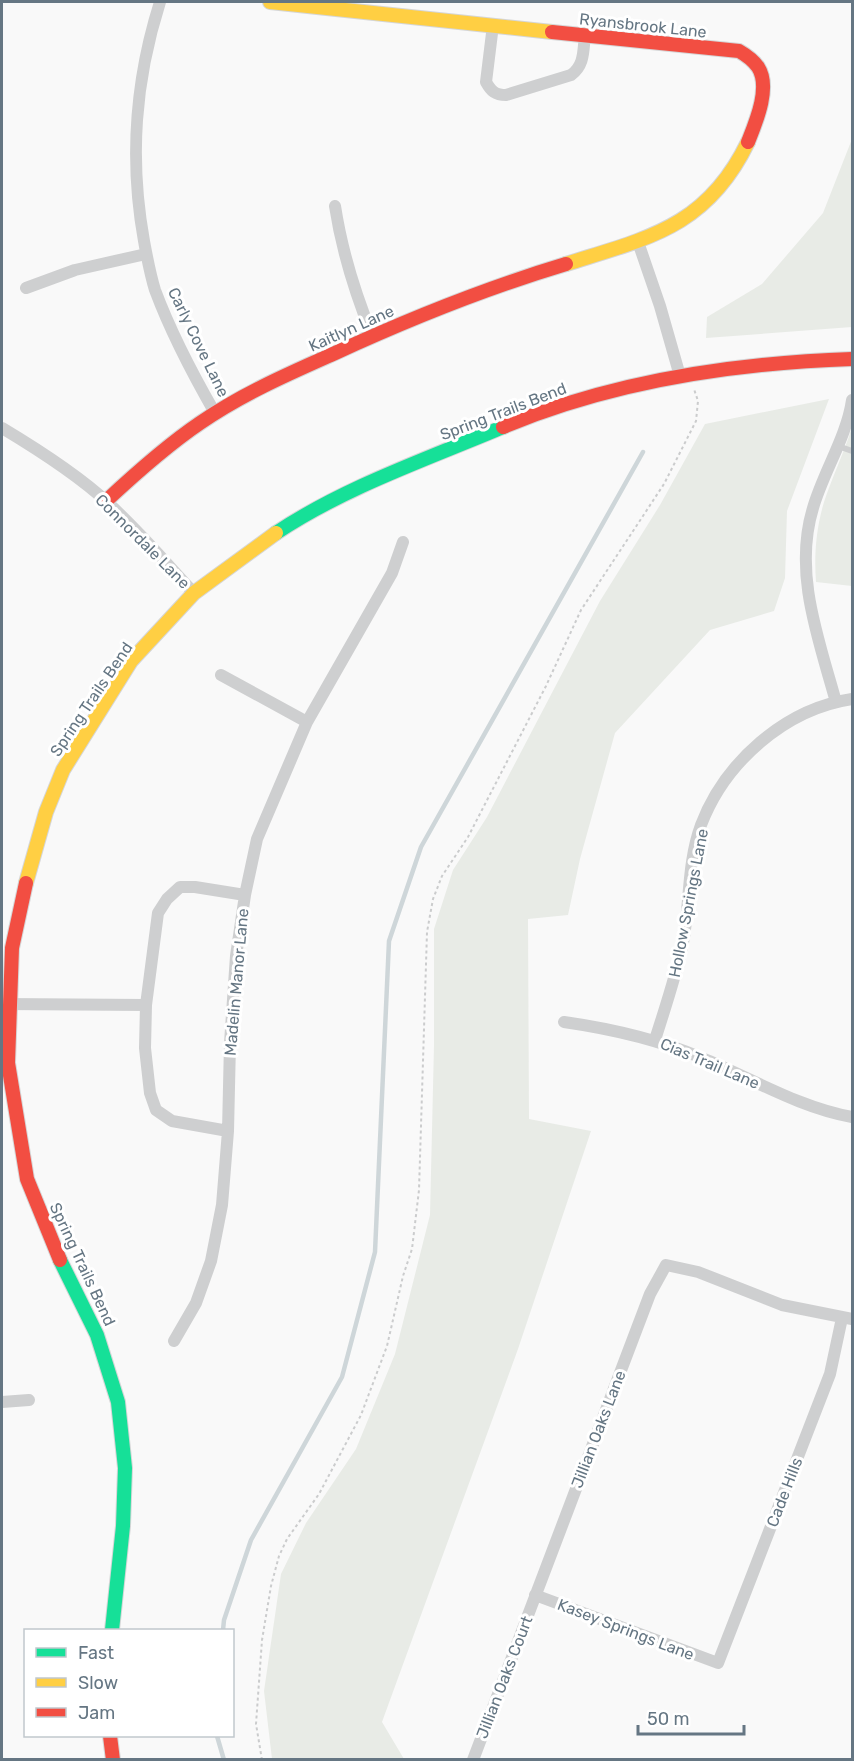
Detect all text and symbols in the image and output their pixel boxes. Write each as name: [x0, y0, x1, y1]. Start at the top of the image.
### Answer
street label: Ryansbrook Lane: [578, 9, 708, 42]
street label: Carly Cove Lane: [164, 284, 233, 400]
street label: Kaitlyn Lane: [306, 301, 397, 356]
street label: Spring Trails Bend: [437, 379, 569, 444]
street label: Connordale Lane: [91, 490, 194, 593]
street label: Spring Trails Bend: [46, 639, 137, 760]
street label: Hollow Springs Lane: [665, 827, 712, 979]
street label: Madelin Manor Lane: [221, 907, 252, 1057]
street label: Cias Trail Lane: [657, 1034, 762, 1093]
street label: Spring Trails Bend: [46, 1200, 119, 1329]
street label: Jillian Oaks Lane: [567, 1368, 630, 1491]
street label: Cade Hills: [762, 1455, 806, 1530]
street label: Kasey Springs Lane: [555, 1595, 697, 1664]
street label: Jillian Oaks Court: [472, 1613, 537, 1741]
legend: [24, 1629, 234, 1737]
text: Fast: [78, 1642, 114, 1664]
text: Slow: [78, 1672, 118, 1694]
scale bar: [638, 1698, 744, 1736]
text: Jam: [78, 1702, 115, 1724]
text: 50 m: [647, 1708, 690, 1730]

